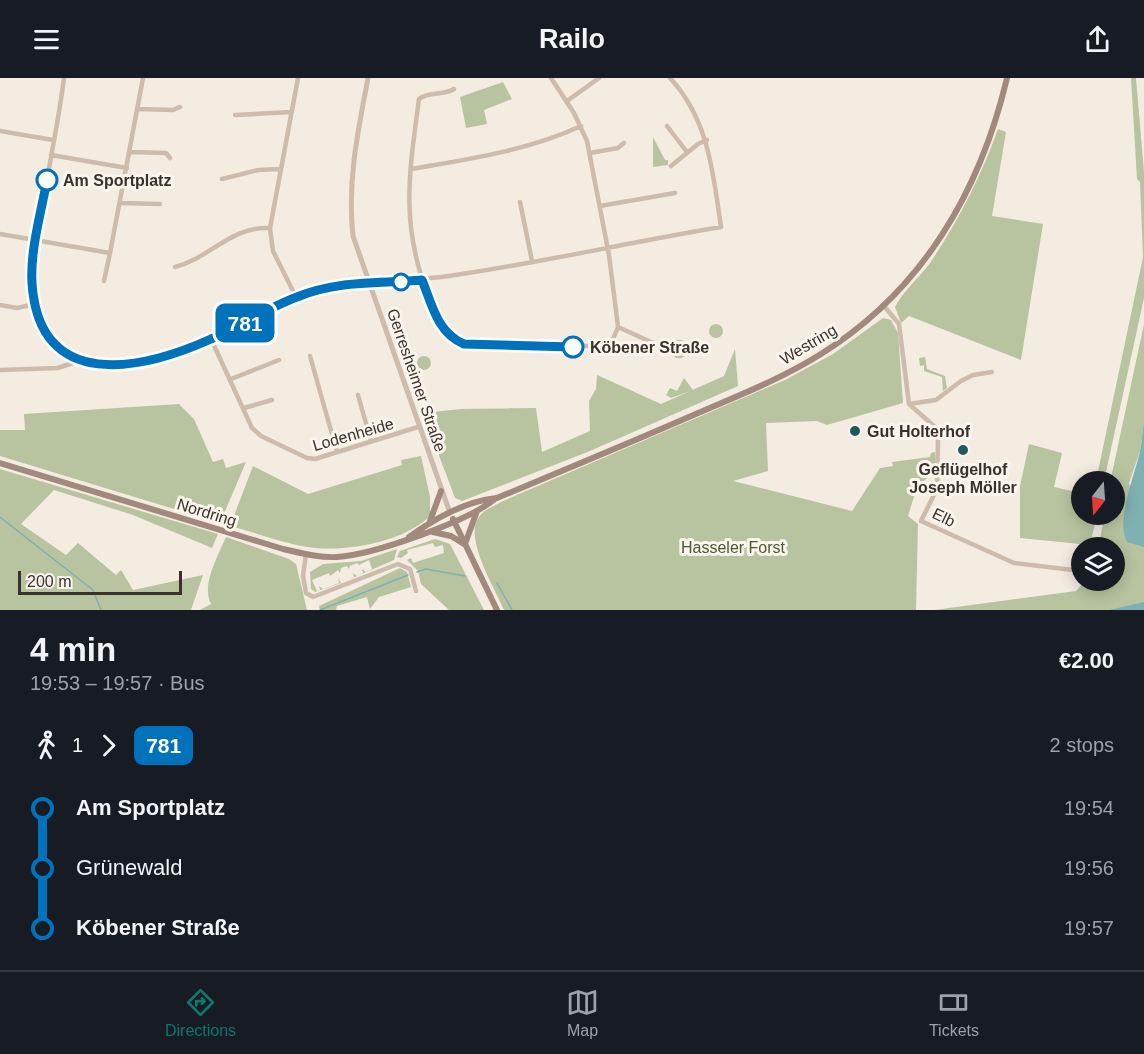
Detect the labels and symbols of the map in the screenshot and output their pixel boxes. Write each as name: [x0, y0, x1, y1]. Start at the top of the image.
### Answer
marker: Am Sportplatz: [36, 169, 58, 191]
place label: Am Sportplatz: [63, 172, 171, 189]
unlabelled marker: [392, 273, 410, 291]
line badge: 781: [210, 304, 280, 342]
street label: Gerresheimer Straße: [384, 306, 449, 454]
street label: Westring: [777, 321, 840, 368]
marker: Köbener Straße: [562, 336, 584, 358]
place label: Köbener Straße: [590, 339, 709, 356]
street label: Lodenheide: [311, 415, 396, 454]
place label: Gut Holterhof: [867, 423, 971, 440]
marker: Gut Holterhof: [848, 424, 862, 438]
marker: Geflügelhof Joseph Möller: [956, 443, 970, 457]
place label: Geflügelhof Joseph Möller: [909, 461, 1017, 496]
north arrow: [1071, 471, 1125, 525]
street label: Nordring: [175, 495, 239, 530]
street label: Elb: [930, 505, 958, 530]
park label: Hasseler Forst: [681, 539, 786, 556]
scale bar: [18, 568, 182, 596]

